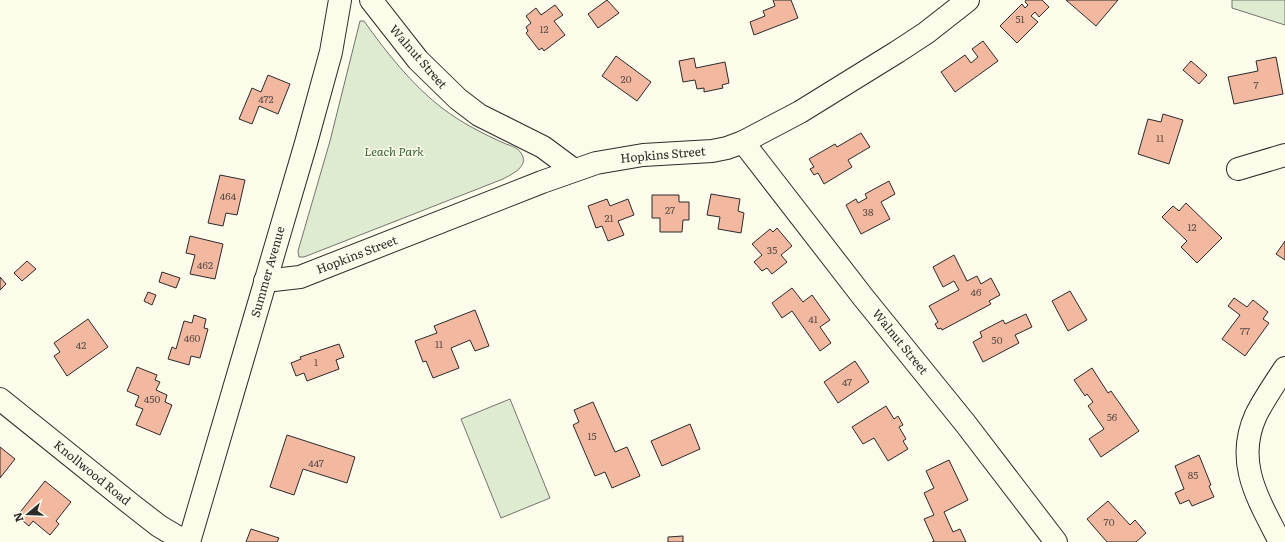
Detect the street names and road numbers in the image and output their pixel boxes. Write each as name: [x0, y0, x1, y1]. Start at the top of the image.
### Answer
street label: Walnut Street: [386, 20, 452, 92]
street label: Hopkins Street: [620, 141, 706, 167]
street label: Summer Avenue: [245, 224, 289, 319]
street label: Hopkins Street: [314, 230, 400, 278]
street label: Walnut Street: [869, 305, 933, 378]
street label: Knollwood Road: [50, 435, 136, 509]

